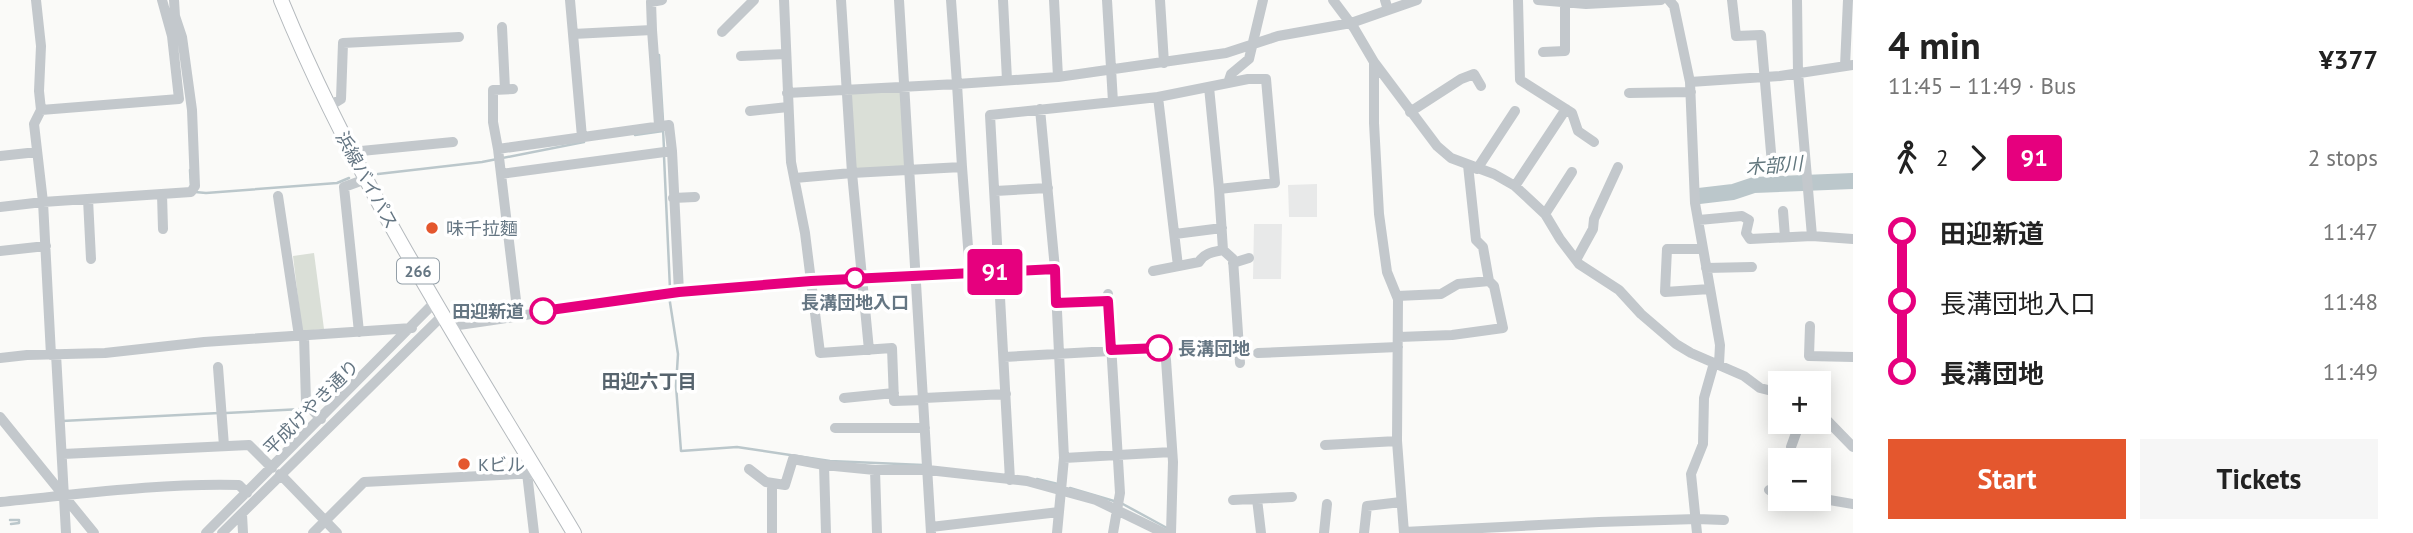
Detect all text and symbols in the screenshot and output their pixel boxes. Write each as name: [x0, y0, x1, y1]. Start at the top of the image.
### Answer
text: 4 min: [1888, 20, 1981, 69]
text: ¥377: [2319, 43, 2378, 76]
text: 11:45 – 11:49 · Bus: [1888, 71, 2076, 100]
street label: 浜線バイパス: [331, 127, 403, 233]
icon: walk: [1888, 139, 1926, 177]
icon: forward: [1959, 139, 1997, 177]
text: 91: [2021, 142, 2048, 173]
text: 2: [1936, 143, 1949, 172]
text: 2 stops: [2308, 143, 2378, 172]
water label: 木部川: [1745, 151, 1805, 179]
place label: 味千拉麵: [446, 217, 518, 240]
text: 田迎新道: [1940, 217, 2044, 250]
text: 11:47: [2323, 217, 2378, 246]
marker: 味千拉麵: [424, 220, 440, 236]
line badge: 91: [964, 249, 1026, 295]
text: 91: [981, 256, 1009, 287]
road number: 266: [397, 258, 439, 284]
marker: 長溝団地入口: [845, 268, 865, 288]
text: 長溝団地入口: [1940, 287, 2096, 320]
text: 11:48: [2323, 287, 2378, 316]
place label: 長溝団地入口: [801, 291, 909, 314]
marker: 田迎新道: [530, 298, 556, 324]
place label: 田迎新道: [452, 300, 524, 323]
marker: 長溝団地: [1146, 335, 1172, 361]
place label: 長溝団地: [1178, 337, 1250, 360]
street label: 平成けやき通り: [258, 354, 364, 460]
text: 長溝団地: [1940, 357, 2044, 390]
text: 11:49: [2323, 357, 2378, 386]
district label: 田迎六丁目: [601, 369, 697, 393]
map controls: [1768, 371, 1831, 511]
button: +: [1768, 371, 1831, 434]
button: Start: [1888, 439, 2126, 519]
button: Tickets: [2140, 439, 2378, 519]
button: −: [1768, 448, 1831, 511]
place label: Kビル: [478, 453, 525, 476]
marker: Kビル: [456, 456, 472, 472]

